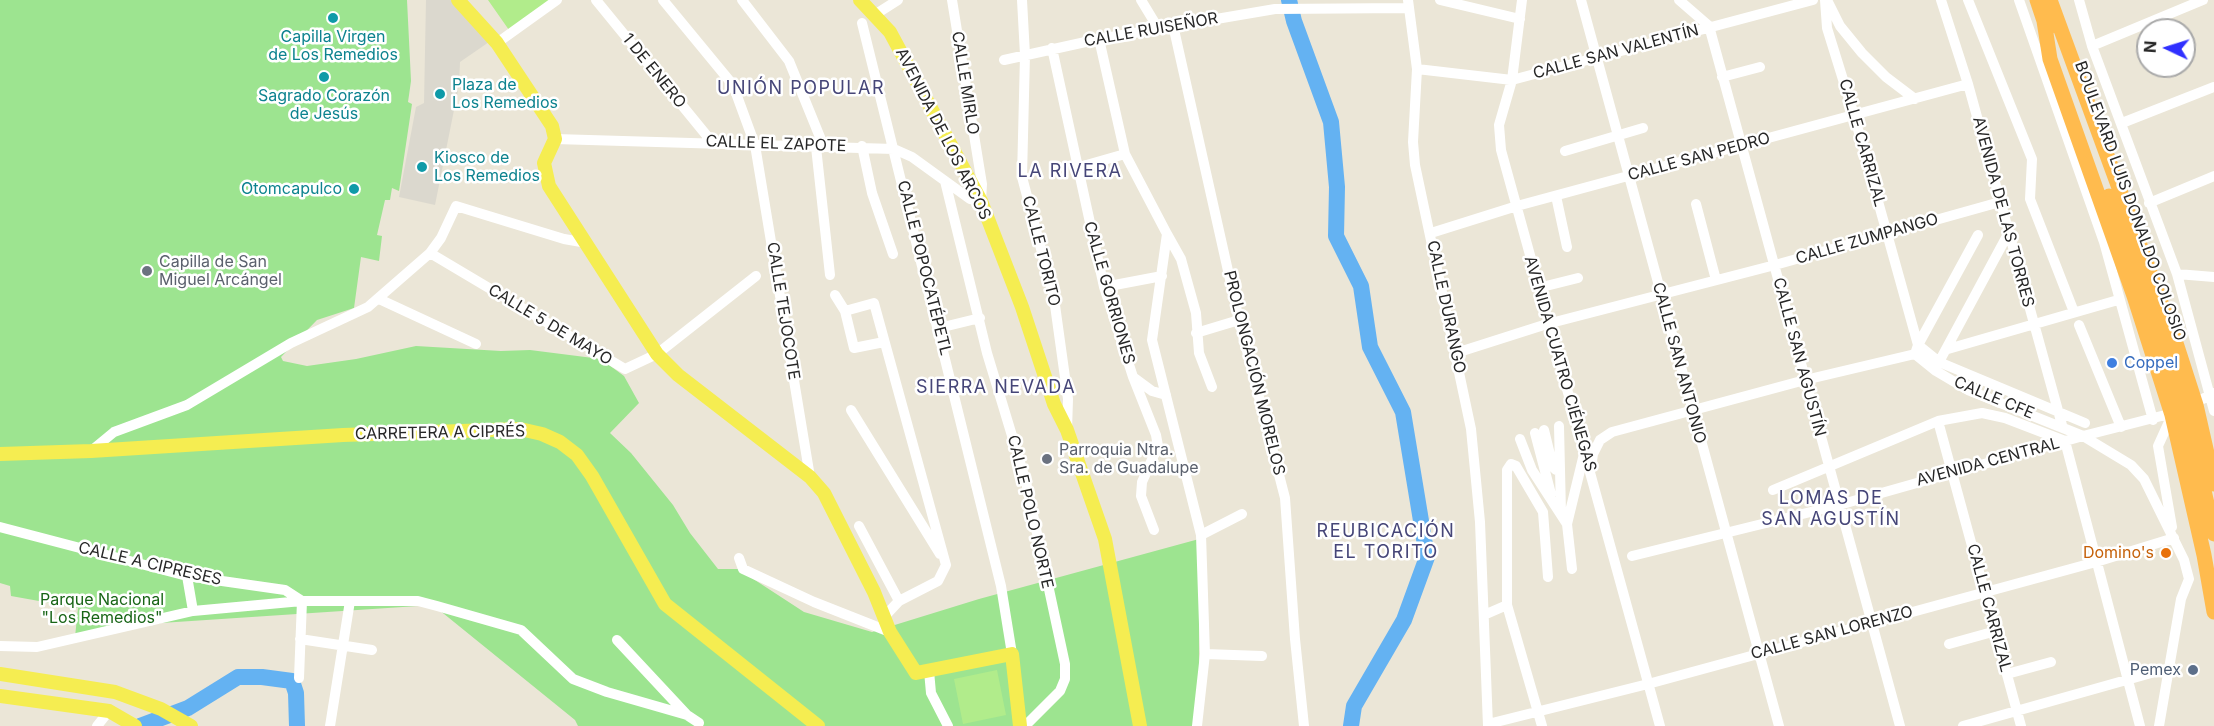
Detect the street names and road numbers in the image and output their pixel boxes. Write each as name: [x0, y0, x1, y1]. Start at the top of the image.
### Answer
street label: CALLE RUISEÑOR: [1083, 9, 1219, 51]
street label: CALLE SAN VALENTÍN: [1531, 21, 1701, 83]
street label: 1 DE ENERO: [618, 30, 690, 112]
street label: CALLE MIRLO: [947, 30, 983, 136]
street label: AVENIDA DE LOS ARCOS: [891, 45, 995, 223]
street label: BOULEVARD LUIS DONALDO COLOSIO: [2070, 58, 2190, 344]
street label: CALLE CARRIZAL: [1835, 77, 1889, 209]
street label: AVENIDA DE LAS TORRES: [1968, 115, 2038, 309]
street label: CALLE SAN PEDRO: [1626, 129, 1772, 185]
street label: CALLE EL ZAPOTE: [705, 132, 847, 156]
street label: CALLE POPOCATÉPETL: [893, 178, 955, 358]
street label: CALLE TORITO: [1018, 194, 1064, 308]
street label: CALLE ZUMPANGO: [1794, 209, 1940, 269]
street label: CALLE GORRIONES: [1079, 219, 1139, 367]
street label: CALLE DURANGO: [1423, 239, 1469, 375]
street label: CALLE TEJOCOTE: [763, 241, 803, 381]
street label: AVENIDA CUATRO CIÉNEGAS: [1520, 254, 1600, 474]
street label: PROLONGACIÓN MORELOS: [1219, 269, 1289, 477]
street label: CALLE SAN AGUSTÍN: [1769, 275, 1829, 439]
street label: CALLE 5 DE MAYO: [484, 280, 616, 370]
street label: CALLE SAN ANTONIO: [1648, 280, 1710, 446]
street label: CALLE CFE: [1951, 372, 2037, 424]
street label: CARRETERA A CIPRÉS: [355, 422, 525, 444]
street label: CALLE POLO NORTE: [1003, 433, 1057, 591]
street label: AVENIDA CENTRAL: [1914, 434, 2062, 490]
street label: CALLE A CIPRESES: [77, 538, 223, 590]
street label: CALLE CARRIZAL: [1963, 542, 2015, 674]
street label: CALLE SAN LORENZO: [1749, 602, 1915, 664]

